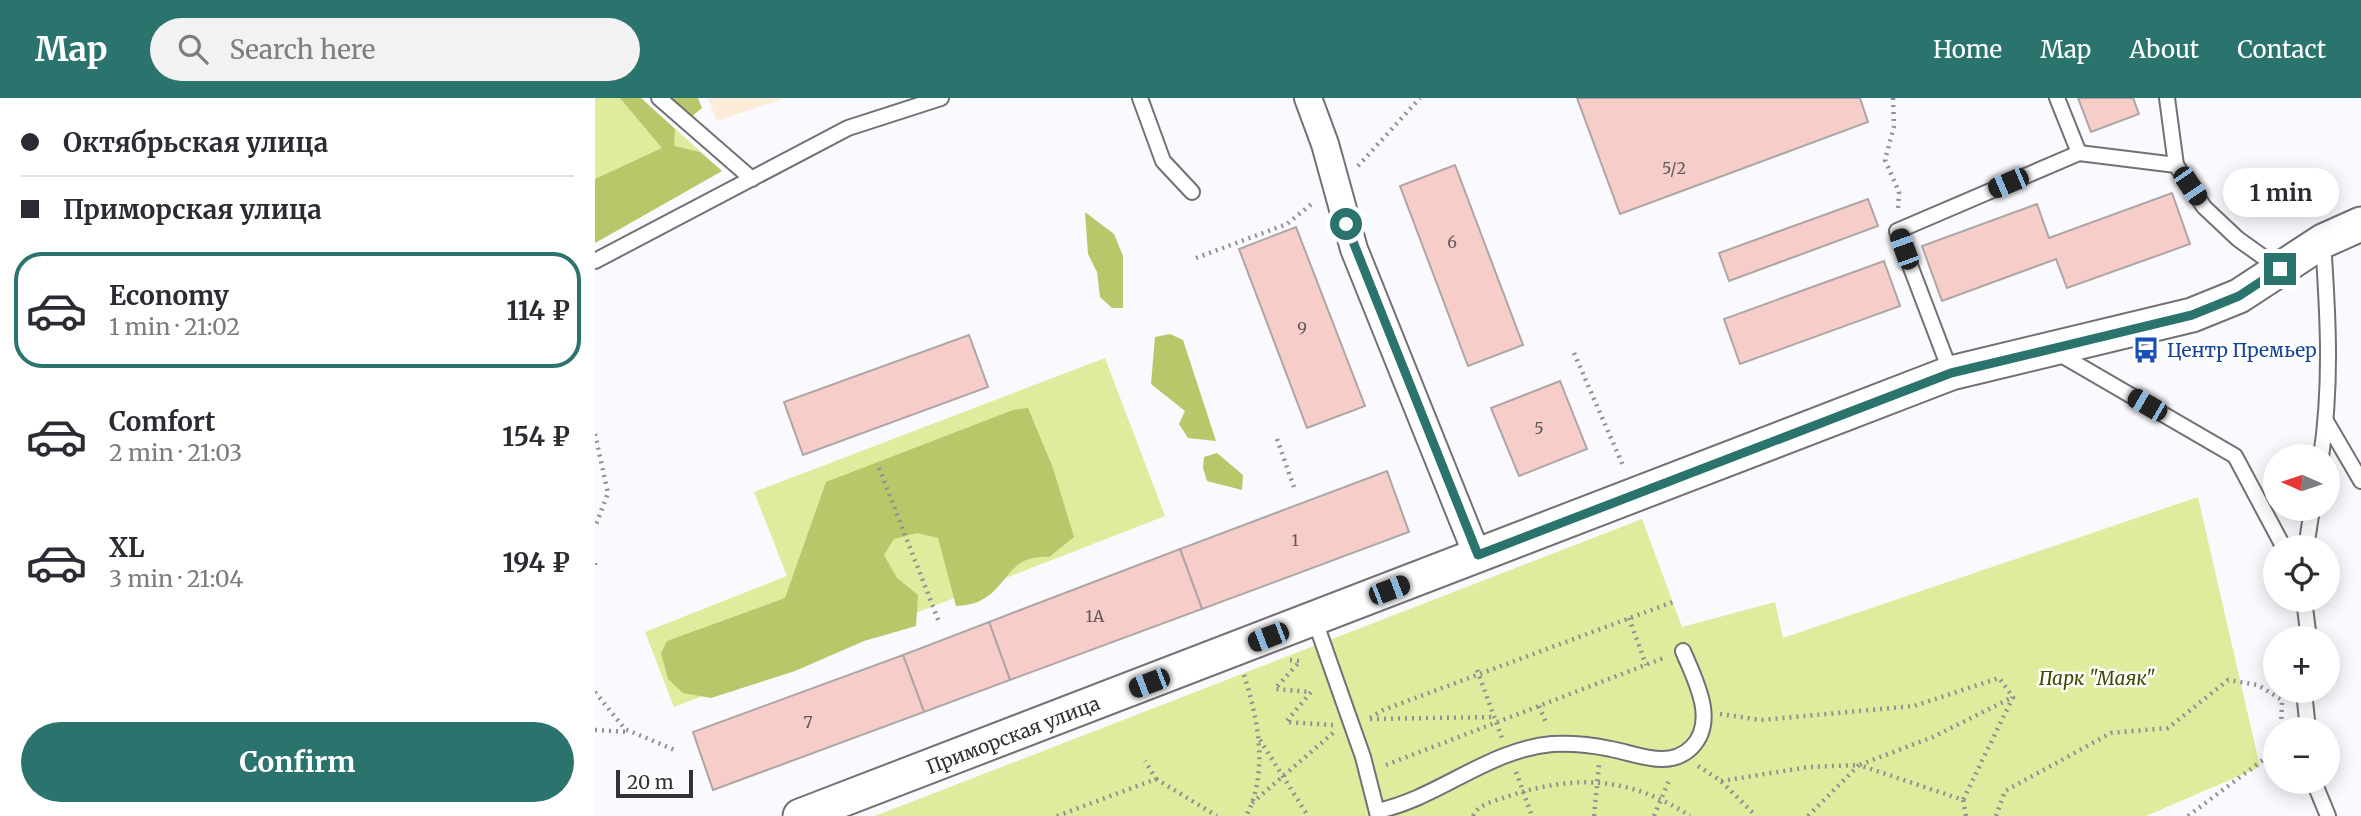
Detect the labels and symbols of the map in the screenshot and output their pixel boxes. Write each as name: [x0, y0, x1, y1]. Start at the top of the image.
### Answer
house number: 5/2: [1662, 158, 1686, 178]
car: [2170, 163, 2211, 209]
car: [1985, 165, 2032, 201]
callout: 1 min: [2222, 167, 2338, 216]
route start: [1330, 208, 1362, 240]
car: [1887, 226, 1922, 272]
house number: 6: [1447, 232, 1457, 252]
route end: [2264, 253, 2296, 285]
house number: 9: [1297, 318, 1307, 338]
bus stop icon: Центр Премьер: [2131, 335, 2161, 365]
place label: Центр Премьер: [2167, 338, 2317, 362]
car: [2124, 385, 2171, 425]
house number: 5: [1534, 418, 1544, 438]
north arrow: [2263, 444, 2340, 522]
house number: 1: [1291, 530, 1299, 550]
car: [1366, 573, 1413, 607]
house number: 1А: [1086, 606, 1105, 626]
car: [1245, 620, 1292, 654]
car: [1126, 666, 1173, 700]
park label: Парк "Маяк": [2039, 666, 2155, 690]
street label: Приморская улица: [923, 691, 1103, 779]
house number: 7: [803, 712, 813, 732]
scale bar: [616, 767, 693, 799]

